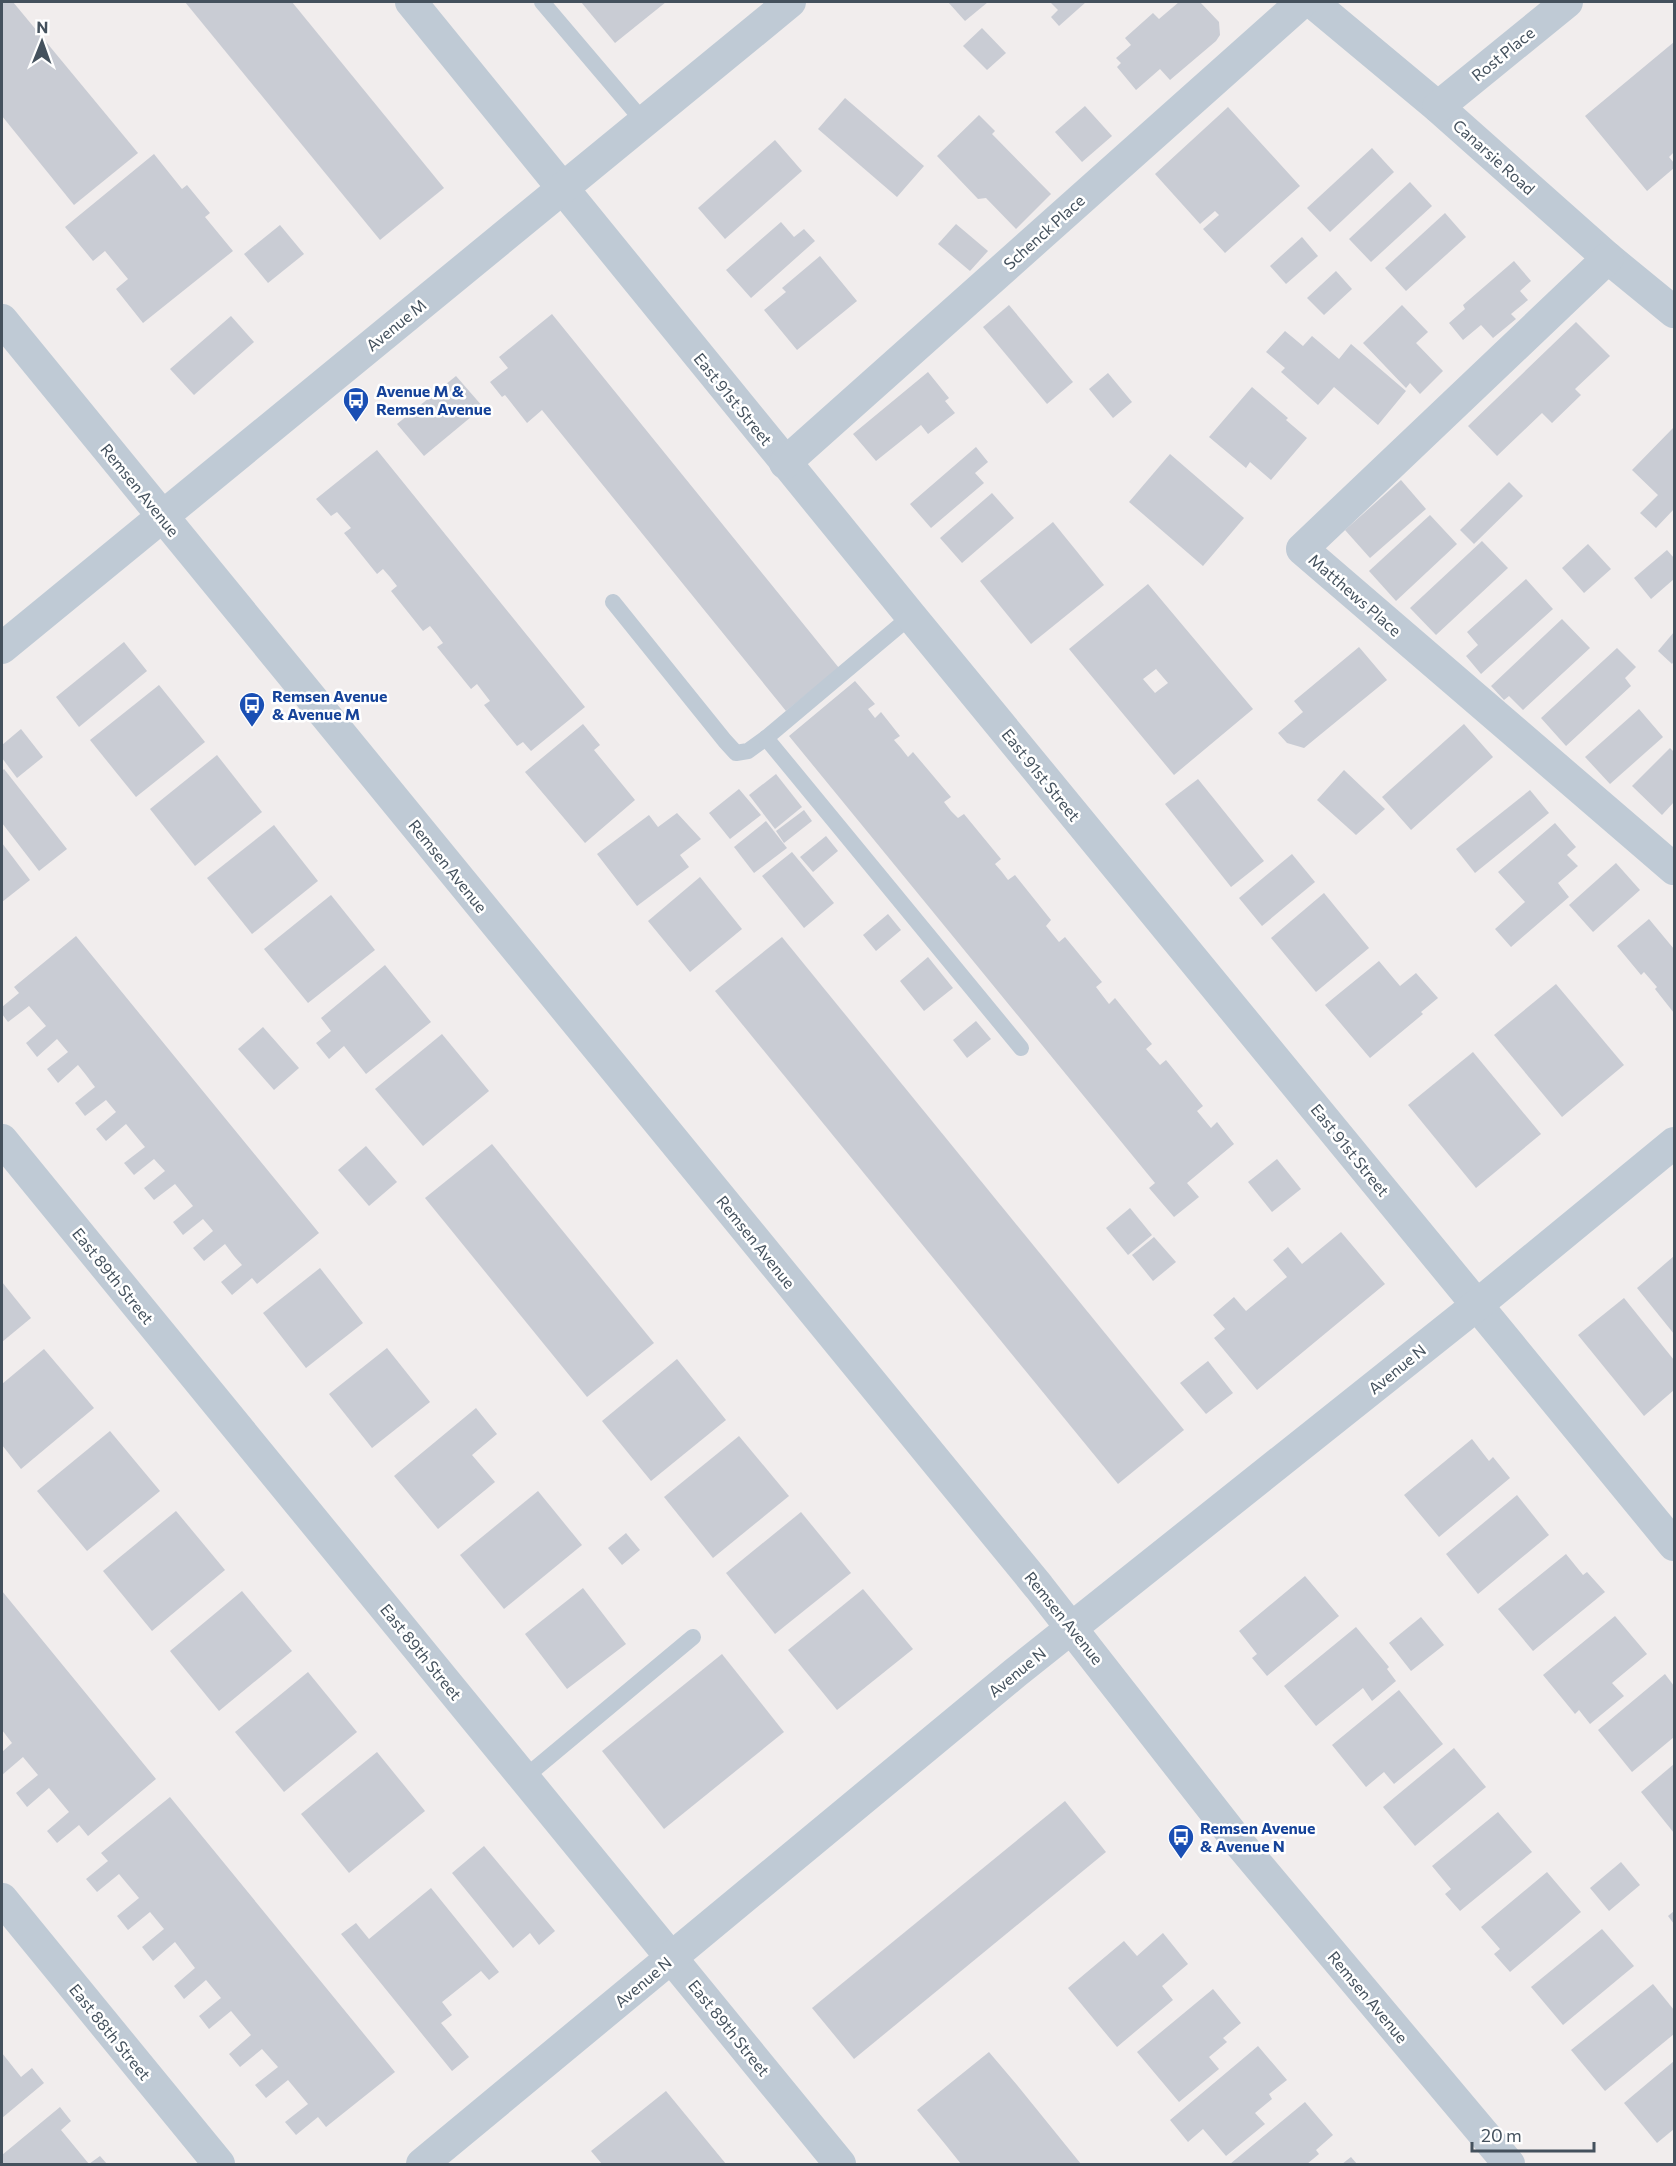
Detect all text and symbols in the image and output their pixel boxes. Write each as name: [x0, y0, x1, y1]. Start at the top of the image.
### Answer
north arrow: [12, 12, 72, 72]
text: N: [36, 17, 48, 36]
street label: Rost Place: [1467, 23, 1538, 85]
street label: Canarsie Road: [1450, 115, 1539, 198]
street label: Schenck Place: [999, 190, 1088, 273]
street label: Avenue M: [362, 295, 430, 355]
street label: East 91st Street: [690, 349, 777, 449]
place label: Avenue M & Remsen Avenue: [376, 381, 491, 418]
bus stop icon: Avenue M & Remsen Avenue: [341, 385, 371, 423]
street label: Remsen Avenue: [97, 439, 184, 540]
street label: Matthews Place: [1305, 549, 1405, 640]
place label: Remsen Avenue & Avenue M: [272, 686, 387, 723]
bus stop icon: Remsen Avenue & Avenue M: [237, 690, 267, 728]
street label: East 91st Street: [998, 725, 1085, 825]
street label: Remsen Avenue: [405, 815, 492, 916]
street label: East 91st Street: [1307, 1100, 1394, 1200]
street label: Remsen Avenue: [713, 1191, 800, 1292]
street label: East 89th Street: [69, 1224, 158, 1328]
street label: Avenue N: [1364, 1340, 1429, 1398]
street label: Remsen Avenue: [1021, 1567, 1108, 1668]
street label: East 89th Street: [377, 1600, 466, 1704]
street label: Avenue N: [984, 1643, 1049, 1701]
place label: Remsen Avenue & Avenue N: [1200, 1818, 1315, 1855]
bus stop icon: Remsen Avenue & Avenue N: [1166, 1822, 1196, 1860]
street label: Remsen Avenue: [1325, 1947, 1412, 2046]
street label: Avenue N: [610, 1952, 675, 2011]
street label: East 89th Street: [685, 1976, 774, 2080]
street label: East 88th Street: [66, 1980, 155, 2084]
scale bar: [1472, 2115, 1594, 2153]
text: 20 m: [1481, 2124, 1522, 2146]

